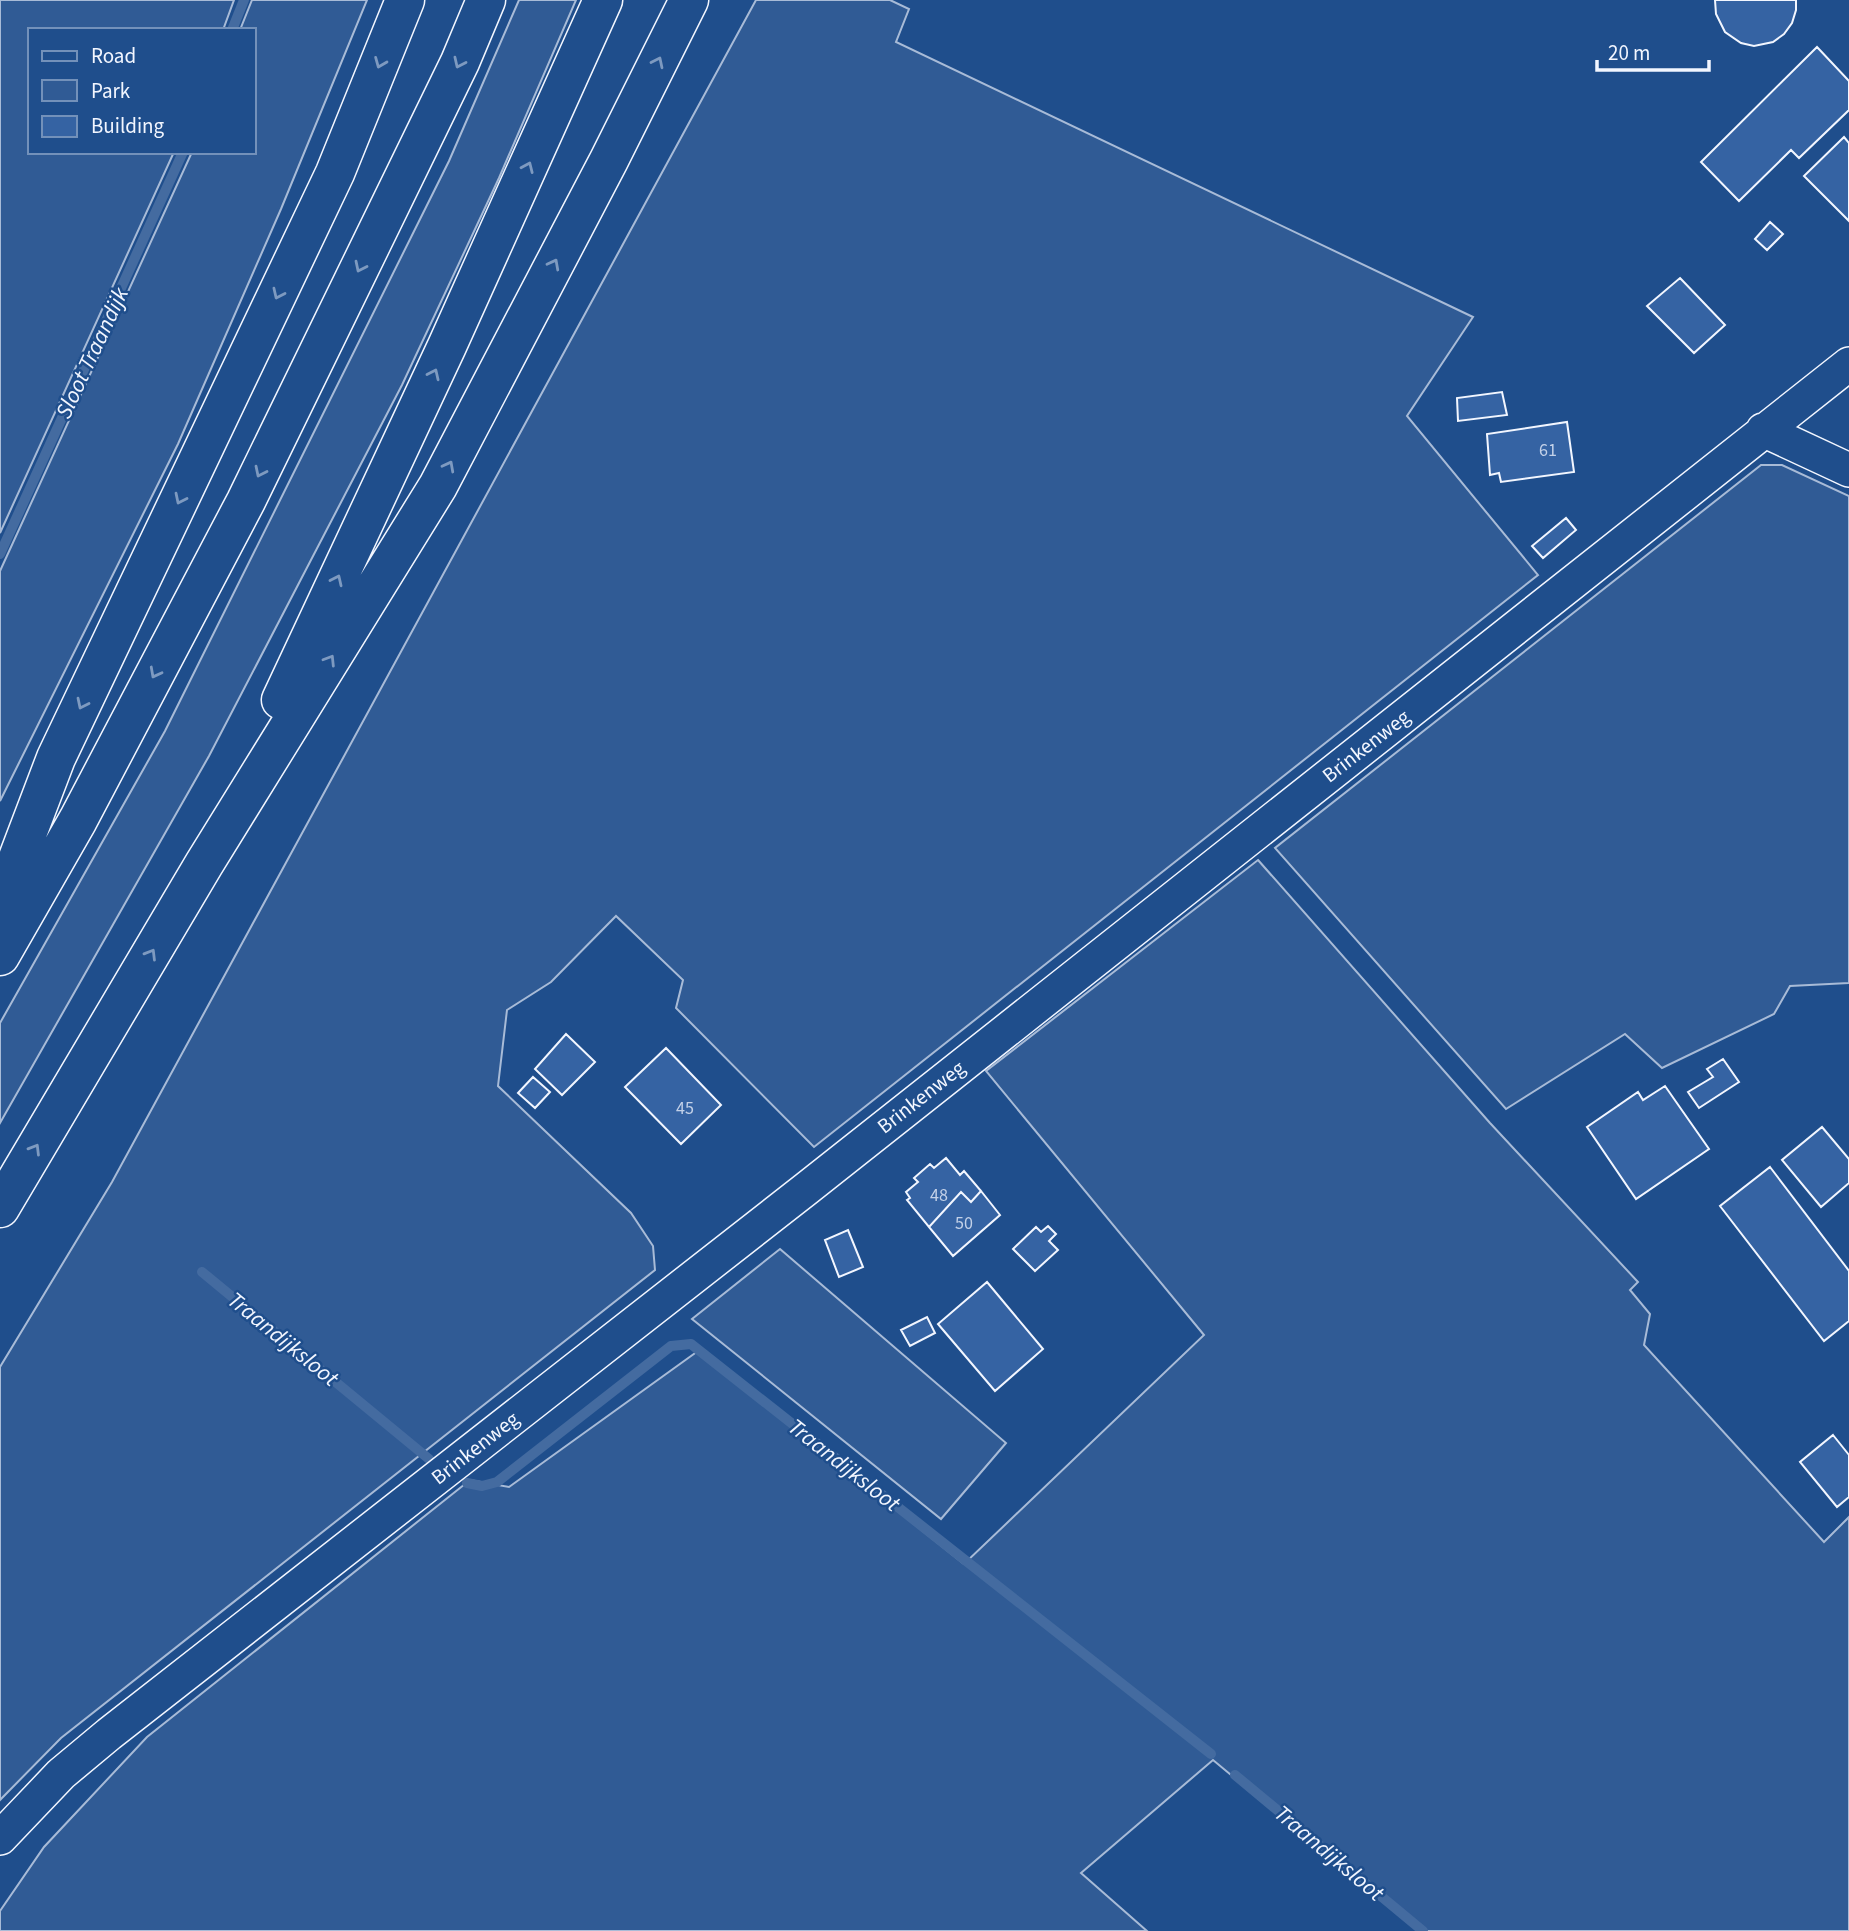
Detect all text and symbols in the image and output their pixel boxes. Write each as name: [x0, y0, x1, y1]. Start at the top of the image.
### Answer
legend: [28, 28, 256, 154]
scale bar: [1597, 28, 1709, 72]
text: 20 m: [1608, 38, 1650, 68]
text: Road: [91, 41, 136, 71]
one-way arrow: [453, 56, 467, 68]
one-way arrow: [374, 57, 388, 69]
one-way arrow: [649, 57, 663, 69]
text: Park: [91, 76, 131, 106]
text: Building: [91, 111, 165, 141]
one-way arrow: [520, 162, 534, 174]
one-way arrow: [546, 259, 560, 271]
one-way arrow: [354, 260, 368, 272]
water label: Sloot Traandijk: [47, 281, 137, 424]
one-way arrow: [272, 287, 286, 299]
one-way arrow: [426, 369, 440, 381]
house number: 61: [1539, 438, 1557, 463]
one-way arrow: [440, 460, 454, 473]
one-way arrow: [255, 465, 269, 477]
one-way arrow: [175, 492, 189, 504]
one-way arrow: [329, 575, 343, 587]
one-way arrow: [322, 654, 335, 667]
one-way arrow: [150, 666, 163, 679]
one-way arrow: [76, 697, 90, 709]
street label: Brinkenweg: [1316, 702, 1417, 790]
one-way arrow: [142, 948, 155, 961]
street label: Brinkenweg: [871, 1053, 972, 1141]
house number: 45: [676, 1096, 694, 1121]
one-way arrow: [27, 1144, 40, 1157]
house number: 48: [930, 1183, 948, 1208]
house number: 50: [955, 1211, 973, 1236]
water label: Traandijksloot: [220, 1284, 346, 1394]
street label: Brinkenweg: [425, 1404, 526, 1492]
water label: Traandijksloot: [781, 1411, 908, 1520]
water label: Traandijksloot: [1267, 1797, 1392, 1909]

